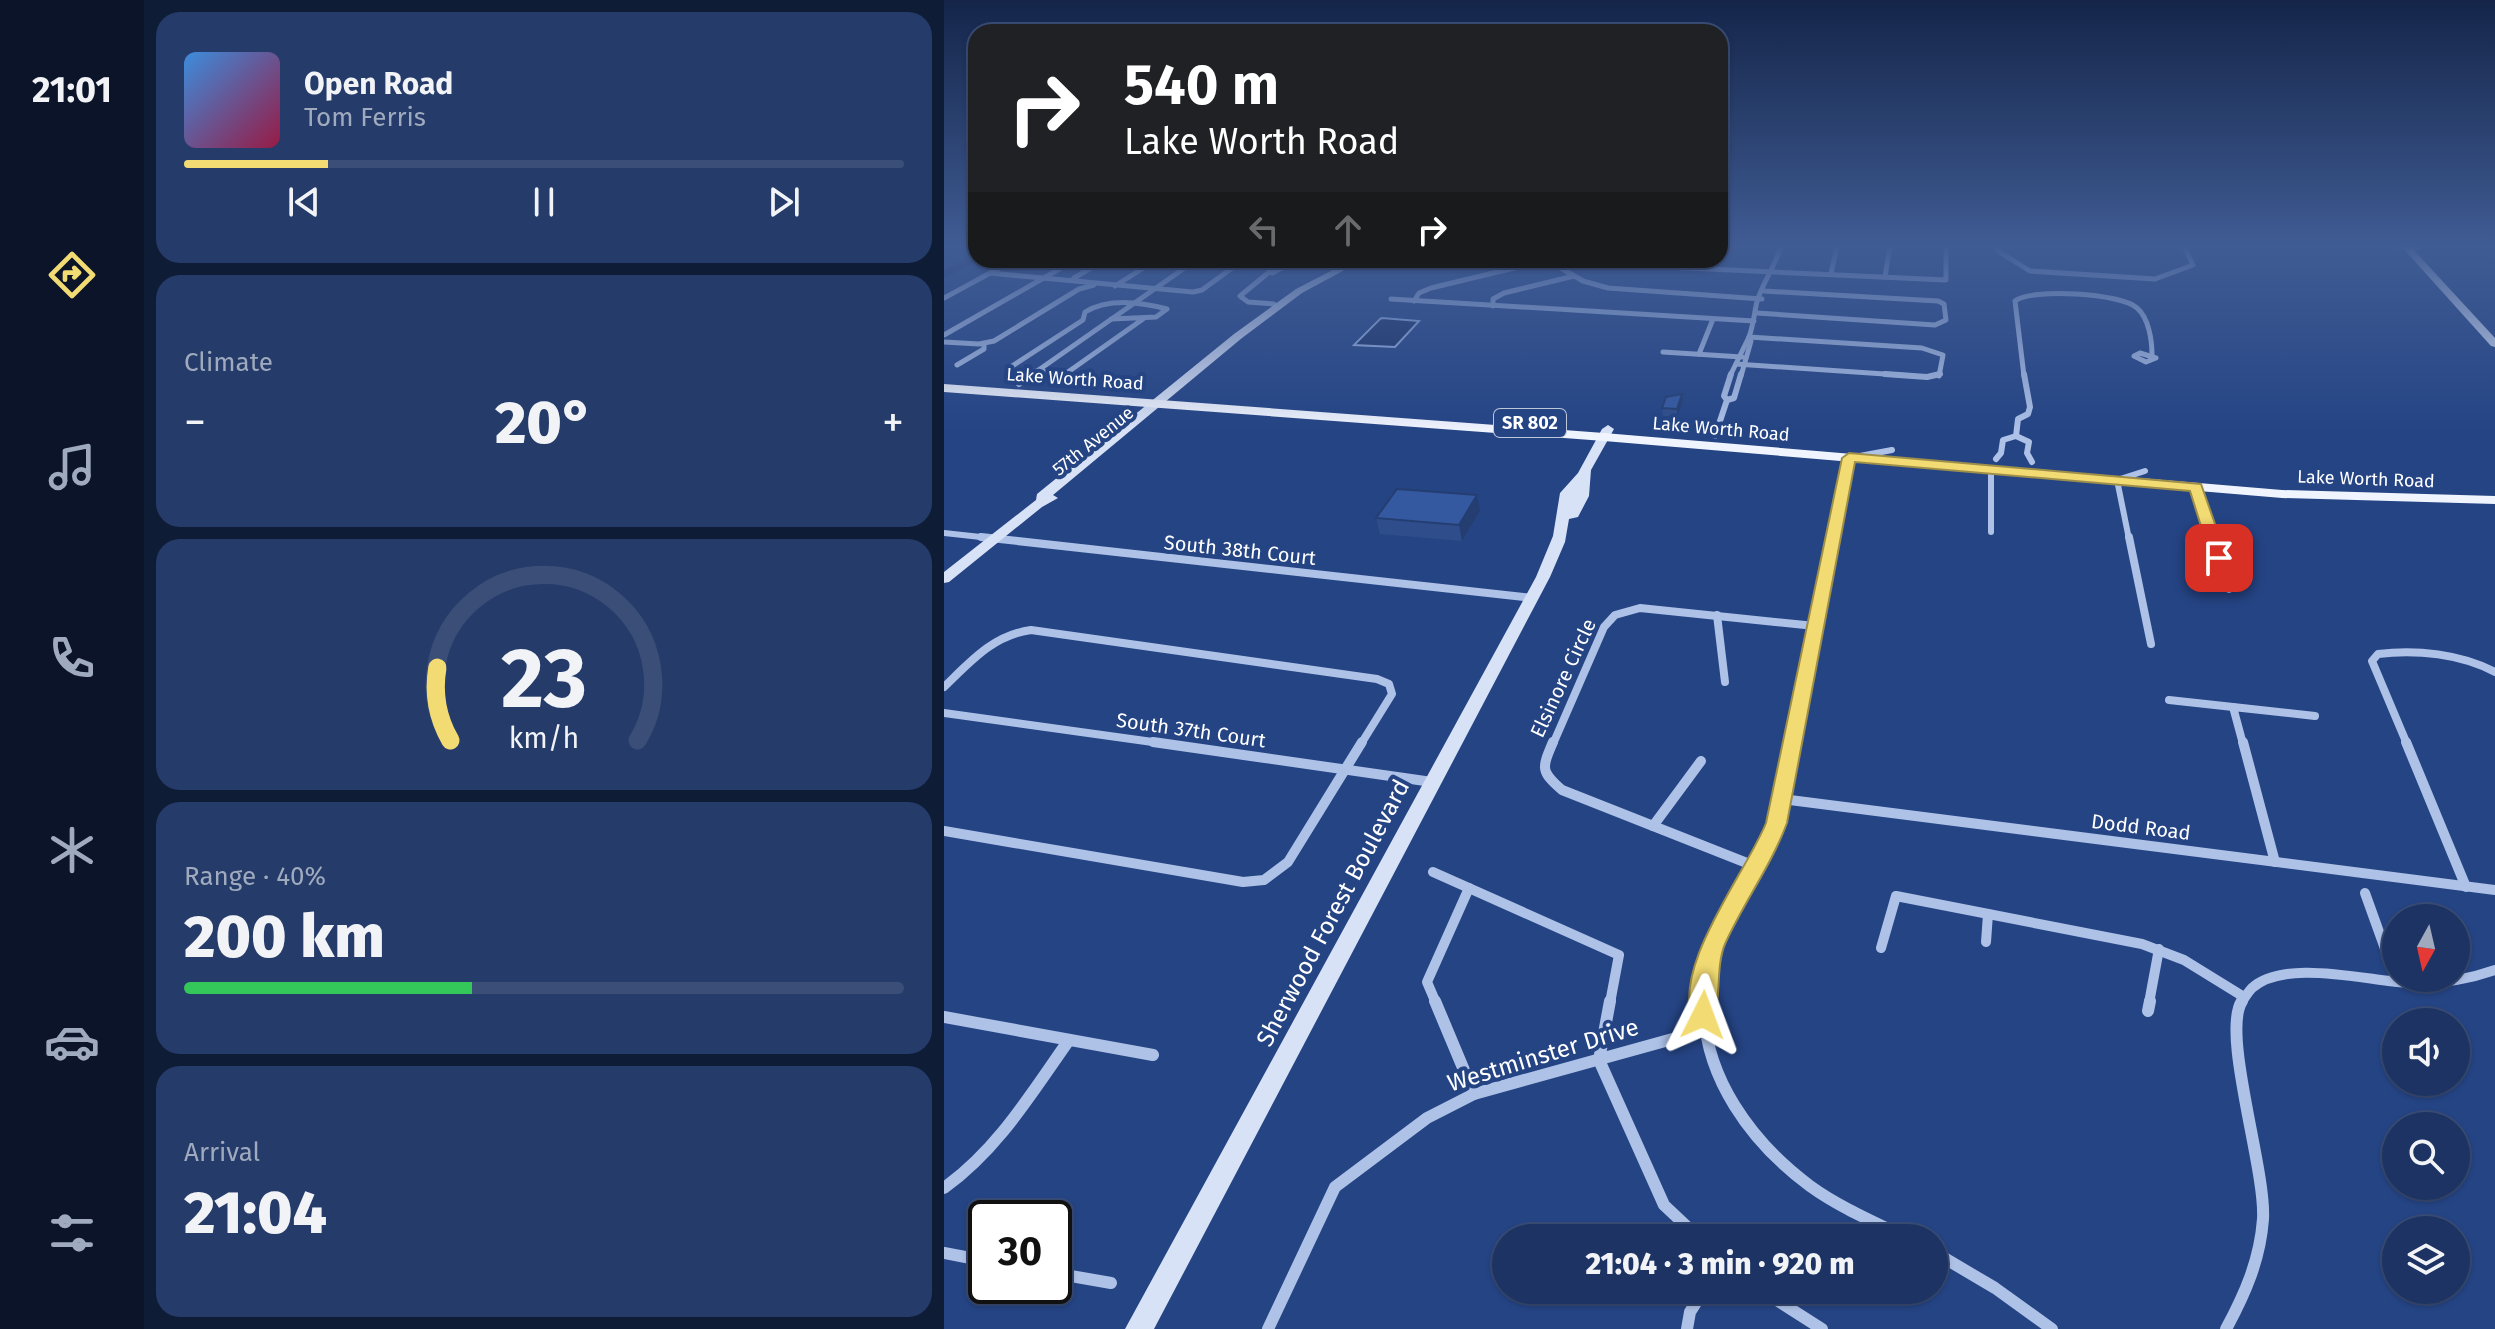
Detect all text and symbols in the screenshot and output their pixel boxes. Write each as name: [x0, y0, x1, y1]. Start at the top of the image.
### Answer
text: 540 m: [1124, 52, 1279, 119]
icon: right: [992, 56, 1096, 160]
text: Open Road: [304, 66, 453, 102]
text: 21:01: [32, 68, 112, 112]
text: Tom Ferris: [304, 102, 426, 133]
text: Lake Worth Road: [1124, 120, 1399, 164]
icon: previous: [282, 180, 326, 224]
icon: pause: [522, 180, 566, 224]
icon: next: [762, 180, 806, 224]
icon: left: [1242, 208, 1286, 252]
icon: ahead: [1326, 208, 1370, 252]
icon: right: [1410, 208, 1454, 252]
icon: directions: [44, 247, 100, 303]
text: Climate: [184, 347, 273, 378]
street label: Lake Worth Road: [1006, 363, 1144, 395]
text: 20°: [495, 387, 593, 459]
text: −: [184, 396, 206, 449]
text: +: [882, 396, 904, 449]
street label: 57th Avenue: [1048, 402, 1138, 480]
road number: SR 802: [1494, 409, 1566, 437]
street label: Lake Worth Road: [1651, 412, 1791, 446]
icon: music: [44, 439, 100, 495]
street label: Lake Worth Road: [2297, 466, 2435, 492]
pin: [2185, 524, 2253, 592]
street label: South 38th Court: [1163, 530, 1318, 570]
icon: arrive: [2197, 536, 2241, 580]
street label: Elsinore Circle: [1525, 615, 1601, 741]
text: 23: [501, 628, 587, 728]
icon: phone: [44, 630, 100, 686]
street label: South 37th Court: [1115, 708, 1268, 752]
text: km/h: [509, 721, 579, 756]
street label: Sherwood Forest Boulevard: [1251, 775, 1415, 1051]
street label: Dodd Road: [2090, 809, 2192, 845]
icon: climate: [44, 822, 100, 878]
text: Range · 40%: [184, 861, 326, 892]
text: 200 km: [184, 901, 385, 973]
north arrow: [2382, 904, 2470, 992]
map controls: [2382, 904, 2470, 1304]
position arrow: [1661, 973, 1745, 1057]
button: sound: [2382, 1008, 2470, 1096]
street label: Westminster Drive: [1444, 1013, 1642, 1097]
icon: car: [44, 1014, 100, 1070]
button: search: [2382, 1112, 2470, 1200]
text: Arrival: [184, 1137, 260, 1168]
text: 21:04: [184, 1177, 327, 1249]
speed limit sign: 30: [968, 1200, 1072, 1304]
icon: filters: [44, 1205, 100, 1261]
button: layers: [2382, 1216, 2470, 1304]
text: 21:04 · 3 min · 920 m: [1586, 1246, 1854, 1282]

